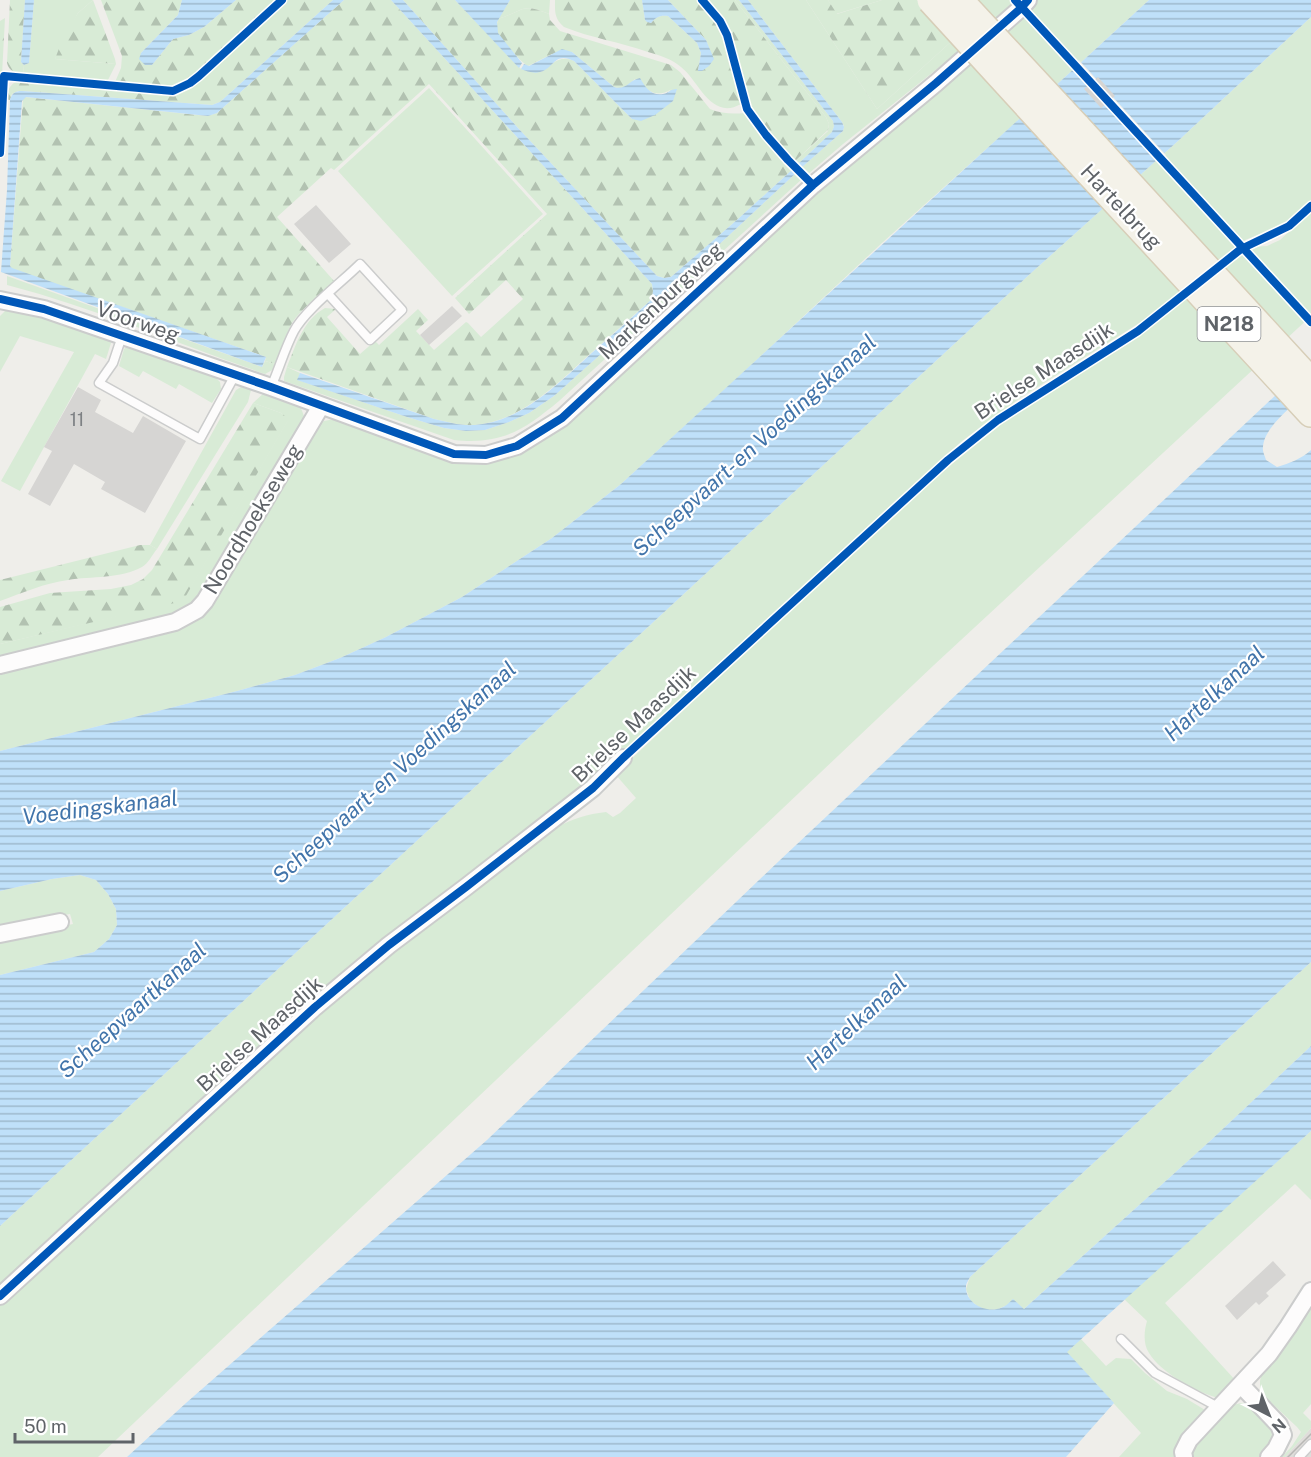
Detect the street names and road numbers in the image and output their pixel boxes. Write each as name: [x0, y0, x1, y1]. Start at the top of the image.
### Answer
street label: Hartelbrug: [1076, 159, 1167, 255]
street label: Markenburgweg: [593, 237, 728, 365]
street label: Voorweg: [93, 296, 183, 347]
road number: N218: [1198, 307, 1260, 341]
street label: Brielse Maasdijk: [970, 316, 1118, 425]
street label: Noordhoekseweg: [198, 439, 307, 598]
street label: Brielse Maasdijk: [566, 660, 701, 787]
street label: Brielse Maasdijk: [192, 971, 328, 1097]

